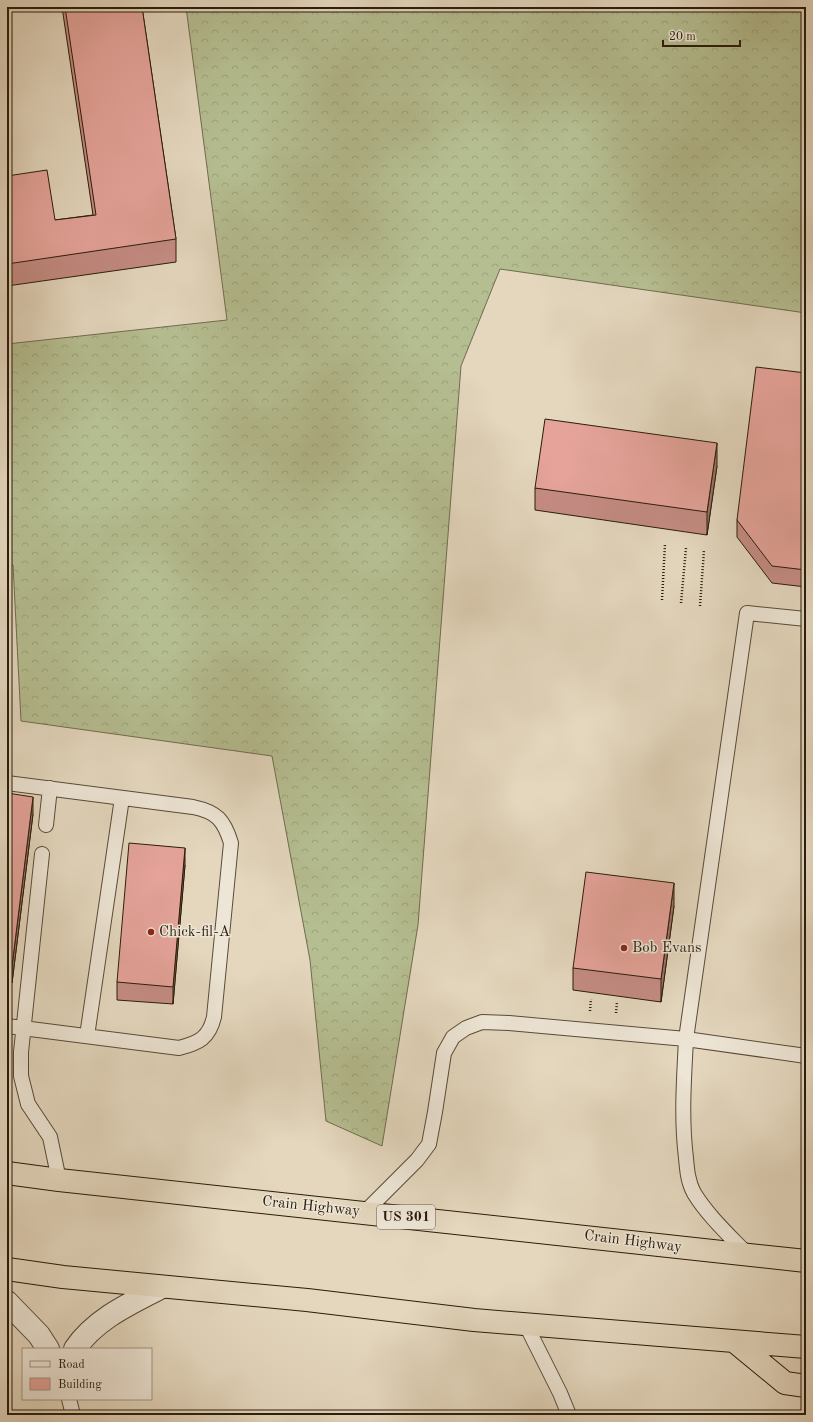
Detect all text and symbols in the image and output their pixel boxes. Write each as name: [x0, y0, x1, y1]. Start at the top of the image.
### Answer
scale bar: [663, 22, 740, 48]
text: 20 m: [669, 31, 696, 43]
place label: Chick-fil-A: [159, 925, 231, 940]
marker: Chick-fil-A: [146, 927, 156, 937]
place label: Bob Evans: [632, 941, 702, 956]
marker: Bob Evans: [619, 943, 629, 953]
street label: Crain Highway: [261, 1194, 361, 1220]
road number: US 301: [377, 1205, 435, 1229]
street label: Crain Highway: [583, 1229, 683, 1255]
legend: [22, 1348, 152, 1400]
text: Road: [58, 1359, 85, 1371]
text: Building: [58, 1379, 102, 1391]

